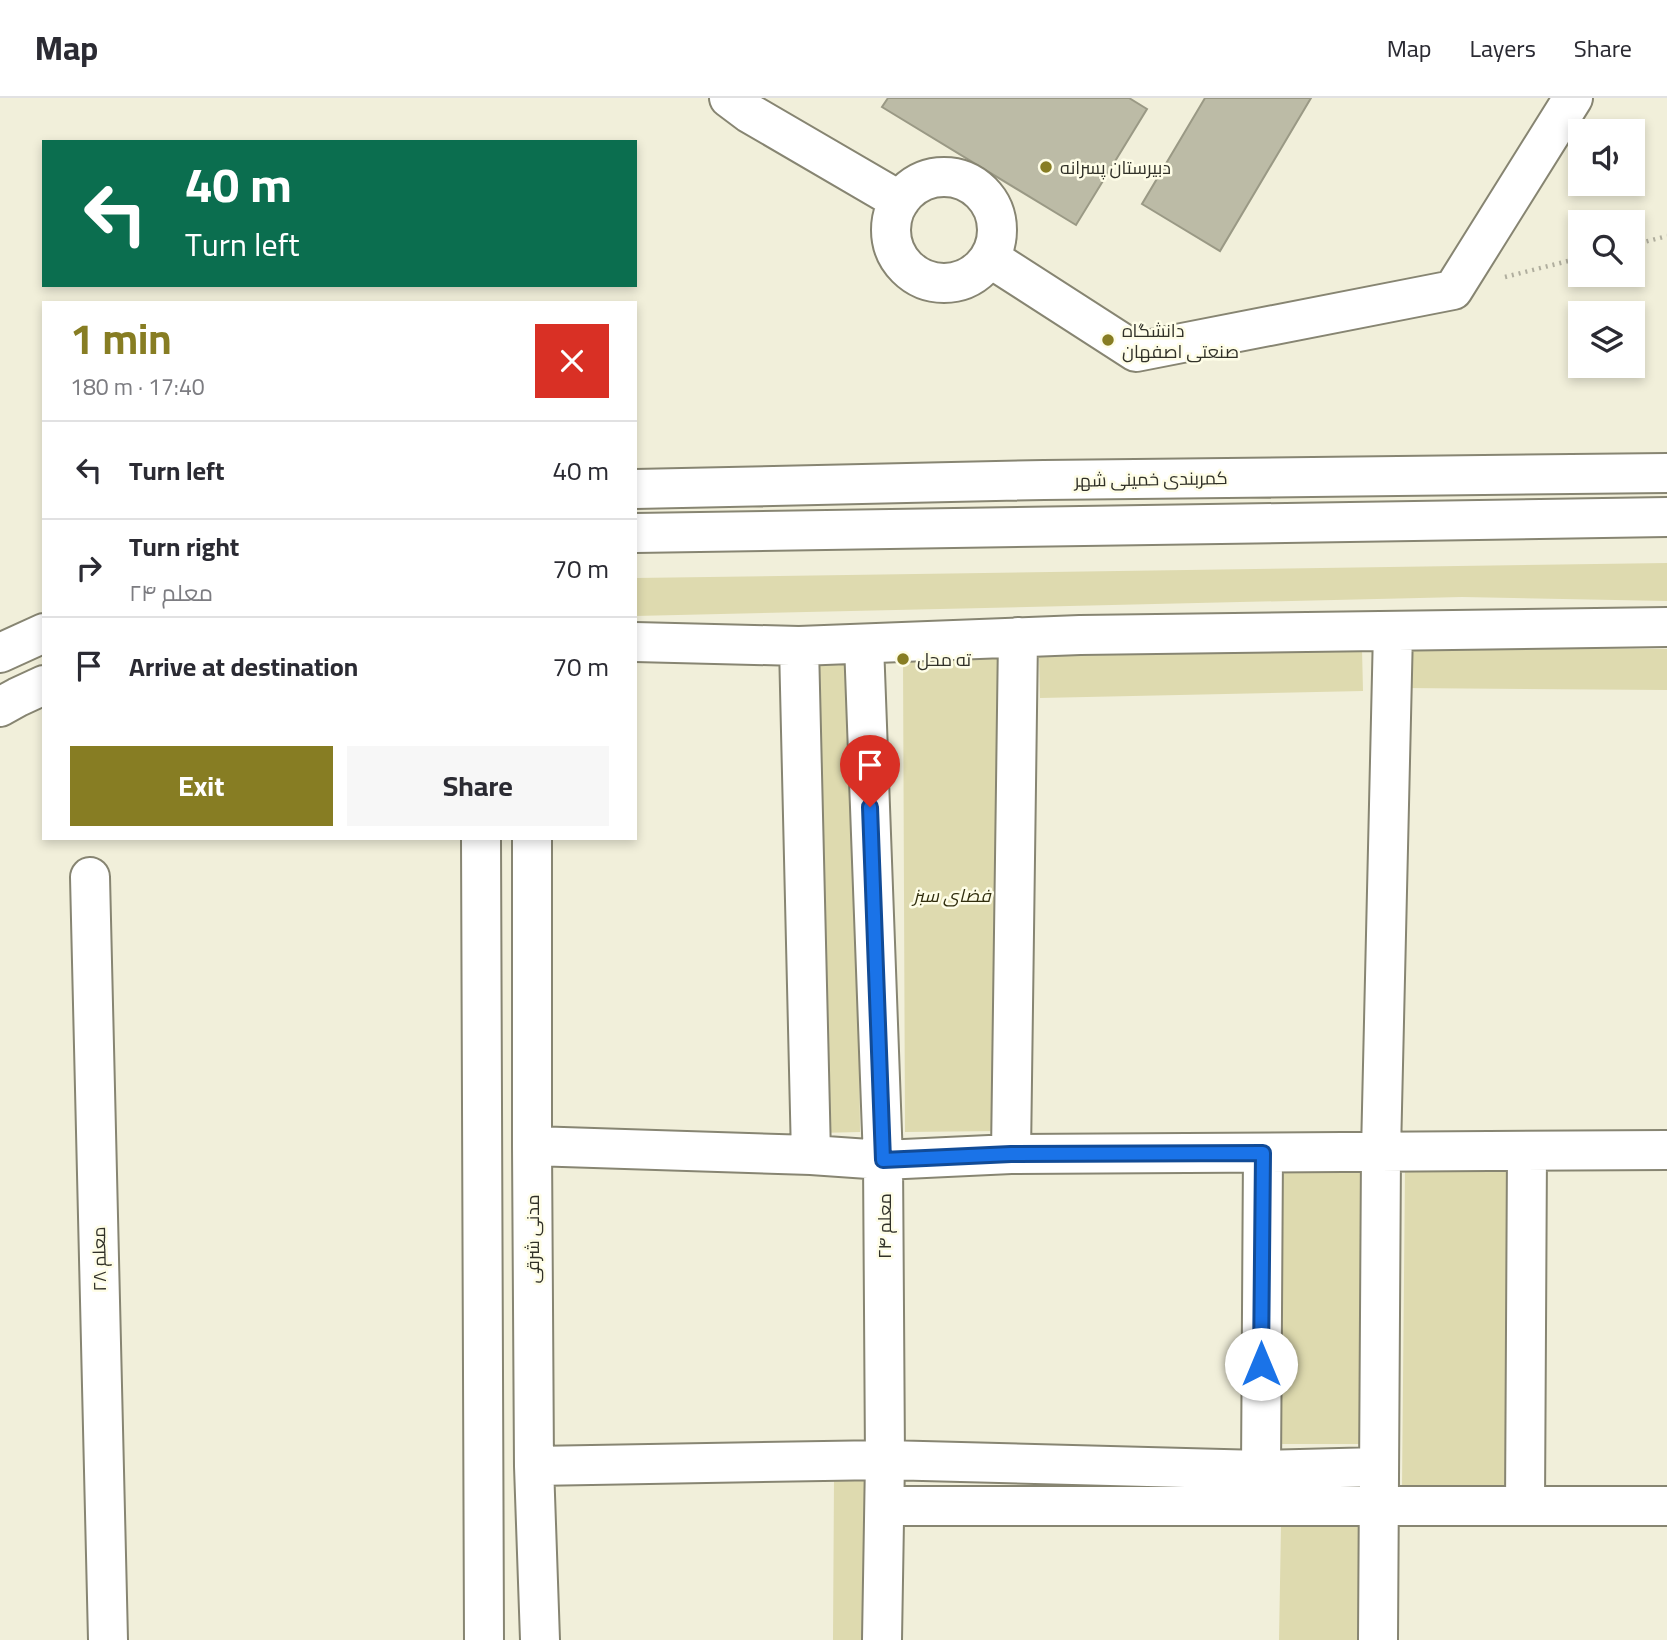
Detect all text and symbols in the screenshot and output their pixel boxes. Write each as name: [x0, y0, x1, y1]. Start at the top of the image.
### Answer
text: Map: [35, 17, 98, 79]
text: Map: [1387, 26, 1432, 71]
text: Layers: [1470, 26, 1536, 71]
text: Share: [1574, 26, 1632, 71]
map controls: [1568, 119, 1645, 378]
button: sound: [1568, 119, 1645, 196]
text: 40 m: [185, 138, 292, 230]
place label: دبیرستان پسرانه: [1060, 151, 1171, 184]
marker: دبیرستان پسرانه: [1038, 159, 1054, 175]
icon: left: [70, 168, 161, 259]
button: search: [1568, 210, 1645, 287]
text: Turn left: [185, 214, 300, 274]
text: 1 min: [70, 299, 172, 378]
button: layers: [1568, 301, 1645, 378]
place label: دانشگاه صنعتی اصفهان: [1122, 314, 1239, 368]
button: close: [535, 324, 609, 398]
marker: دانشگاه صنعتی اصفهان: [1100, 332, 1116, 348]
text: 180 m · 17:40: [70, 365, 205, 408]
text: Turn left: [129, 446, 224, 495]
text: 40 m: [552, 446, 609, 495]
icon: left: [70, 451, 108, 489]
street label: کمربندی خمینی شهر: [1073, 461, 1228, 497]
text: Turn right: [129, 522, 239, 571]
text: 70 m: [552, 544, 609, 593]
icon: right: [70, 549, 108, 587]
text: معلم ۲۴: [129, 571, 213, 614]
text: Arrive at destination: [129, 642, 358, 691]
text: 70 m: [552, 642, 609, 691]
place label: ته محل: [917, 643, 971, 676]
icon: arrive: [70, 647, 108, 685]
marker: ته محل: [895, 651, 911, 667]
pin: [840, 735, 900, 807]
button: Exit: [70, 746, 333, 826]
button: Share: [347, 746, 609, 826]
icon: arrive: [851, 746, 889, 784]
park label: فضای سبز: [911, 879, 992, 912]
street label: معلم ۲۴: [868, 1193, 901, 1259]
street label: مدنی شرقی: [516, 1194, 549, 1284]
street label: معلم ۲۸: [82, 1226, 116, 1292]
position arrow: [1224, 1327, 1298, 1401]

